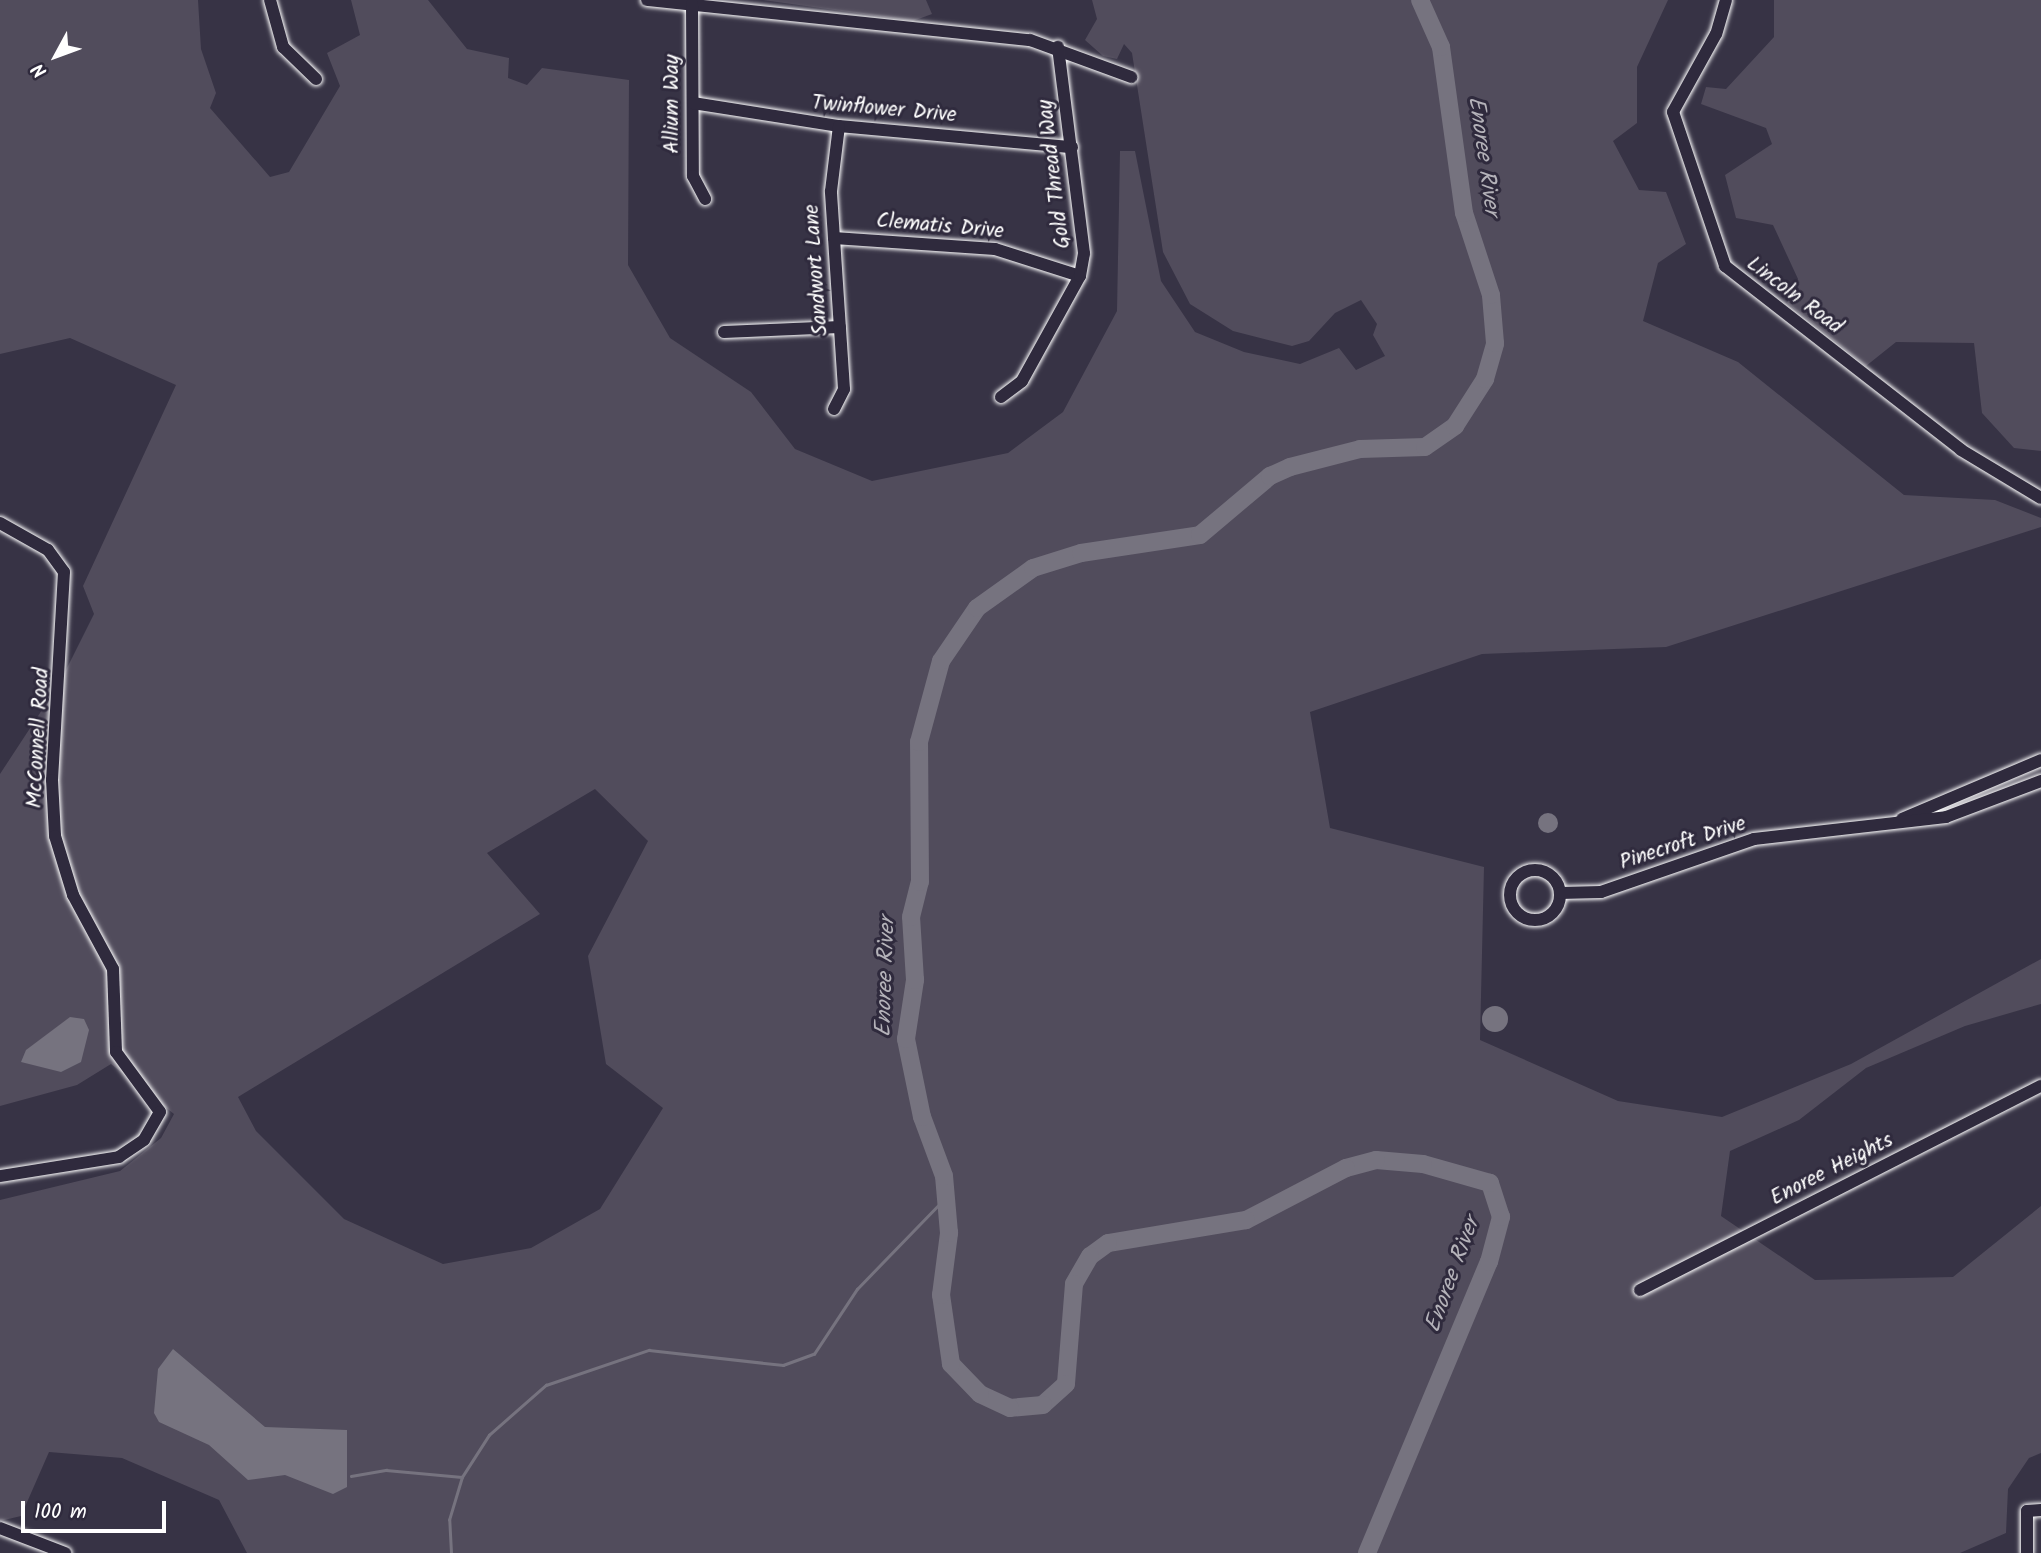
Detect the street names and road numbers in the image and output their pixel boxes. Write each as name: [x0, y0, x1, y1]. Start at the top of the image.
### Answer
street label: Allium Way: [660, 54, 686, 154]
street label: Twinflower Drive: [811, 91, 957, 129]
street label: Gold Thread Way: [1033, 98, 1077, 250]
street label: Sandwort Lane: [800, 203, 834, 337]
street label: Clematis Drive: [875, 209, 1005, 245]
street label: Lincoln Road: [1741, 252, 1847, 340]
street label: McConnell Road: [23, 667, 55, 809]
street label: Pinecroft Drive: [1617, 812, 1749, 876]
street label: Enoree Heights: [1767, 1128, 1897, 1212]

